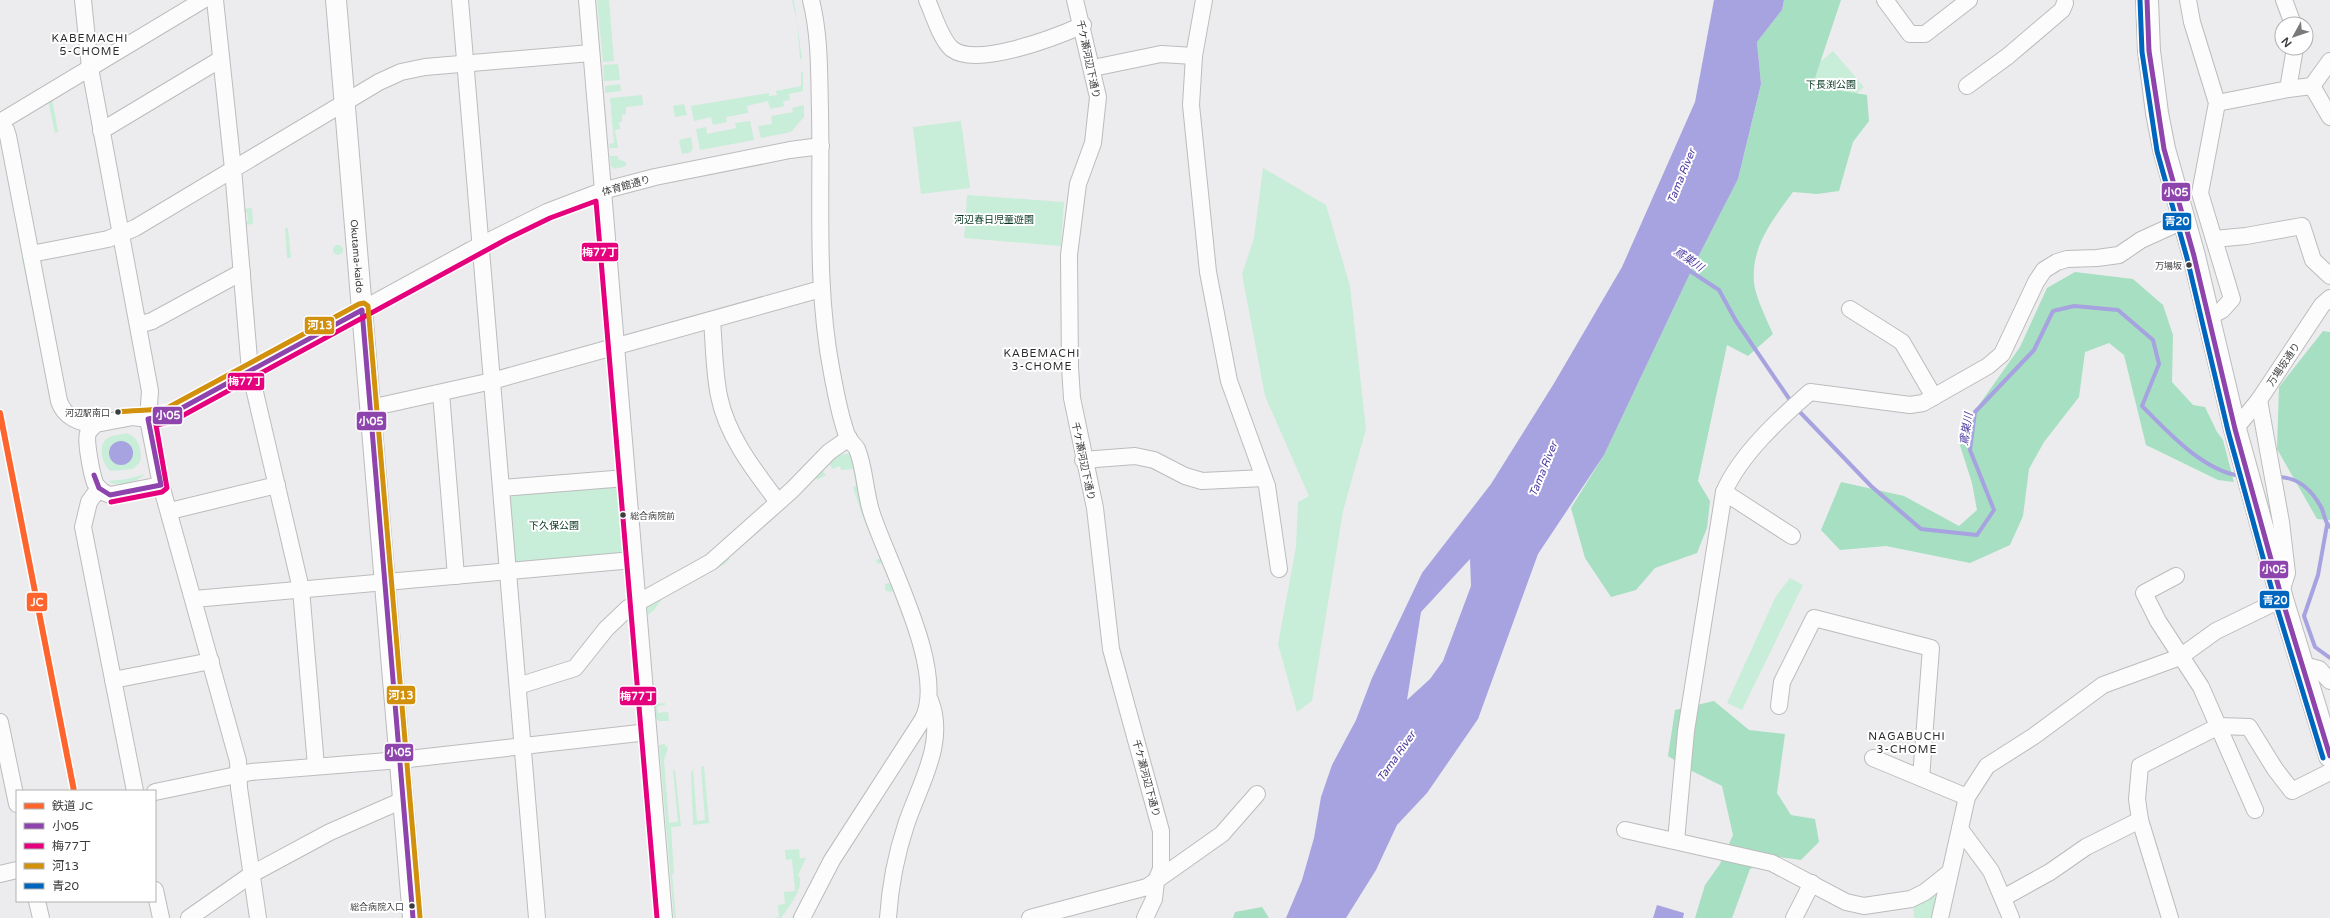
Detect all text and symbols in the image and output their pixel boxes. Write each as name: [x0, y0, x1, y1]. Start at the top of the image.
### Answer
north arrow: [2274, 16, 2314, 56]
street label: 千ケ瀬河辺下通り: [1074, 19, 1102, 100]
district label: KABEMACHI 5-CHOME: [52, 32, 128, 58]
text: N: [2279, 35, 2295, 50]
park label: 下長渕公園: [1806, 79, 1856, 91]
water label: Tama River: [1665, 145, 1699, 205]
street label: 体育館通り: [601, 173, 652, 199]
line badge: 小05: [2161, 182, 2191, 202]
text: 小05: [2164, 186, 2188, 199]
line badge: 青20: [2162, 212, 2192, 231]
park label: 河辺春日児童遊園: [954, 214, 1034, 226]
text: 青20: [2165, 215, 2189, 228]
street label: Okutama-kaido: [347, 219, 366, 293]
line badge: 梅77丁: [581, 242, 619, 262]
water label: 鳶巣川: [1671, 245, 1707, 275]
text: 梅77丁: [582, 246, 618, 259]
marker: 万場坂: [2184, 260, 2194, 270]
place label: 万場坂: [2155, 261, 2182, 272]
line badge: 河13: [304, 316, 335, 335]
text: 河13: [308, 319, 332, 332]
street label: 万場坂通り: [2265, 340, 2303, 389]
district label: KABEMACHI 3-CHOME: [1004, 347, 1080, 373]
line badge: 梅77丁: [227, 372, 265, 391]
text: 梅77丁: [228, 375, 264, 388]
line badge: 小05: [152, 406, 183, 425]
marker: 河辺駅南口: [113, 407, 123, 417]
place label: 河辺駅南口: [65, 408, 110, 419]
text: 小05: [156, 409, 180, 422]
line badge: 小05: [356, 411, 387, 431]
water label: 鳶巣川: [1957, 411, 1976, 446]
text: 小05: [359, 415, 383, 428]
street label: 千ケ瀬河辺下通り: [1069, 421, 1097, 502]
water label: Tama River: [1527, 438, 1561, 498]
marker: 総合病院前: [618, 510, 628, 520]
place label: 総合病院前: [630, 511, 675, 522]
park label: 下久保公園: [529, 520, 579, 532]
line badge: 小05: [2259, 560, 2289, 579]
text: 小05: [2262, 563, 2286, 576]
line badge: 青20: [2259, 590, 2290, 609]
line badge: JC: [26, 592, 48, 612]
text: 青20: [2263, 594, 2287, 607]
text: JC: [30, 596, 44, 609]
line badge: 河13: [386, 685, 416, 705]
line badge: 梅77丁: [619, 686, 657, 706]
text: 河13: [389, 689, 413, 702]
text: 梅77丁: [620, 690, 656, 703]
water label: Tama River: [1374, 727, 1419, 784]
district label: NAGABUCHI 3-CHOME: [1868, 730, 1946, 756]
street label: 千ケ瀬河辺下通り: [1130, 738, 1162, 818]
line badge: 小05: [384, 743, 414, 762]
text: 小05: [387, 746, 411, 759]
legend: [16, 790, 156, 902]
text: 鉄道 JC: [52, 799, 93, 813]
text: 小05: [52, 819, 79, 833]
text: 梅77丁: [52, 839, 91, 853]
text: 河13: [52, 859, 79, 873]
text: 青20: [52, 879, 80, 893]
marker: 総合病院入口: [407, 901, 417, 911]
place label: 総合病院入口: [350, 902, 404, 913]

